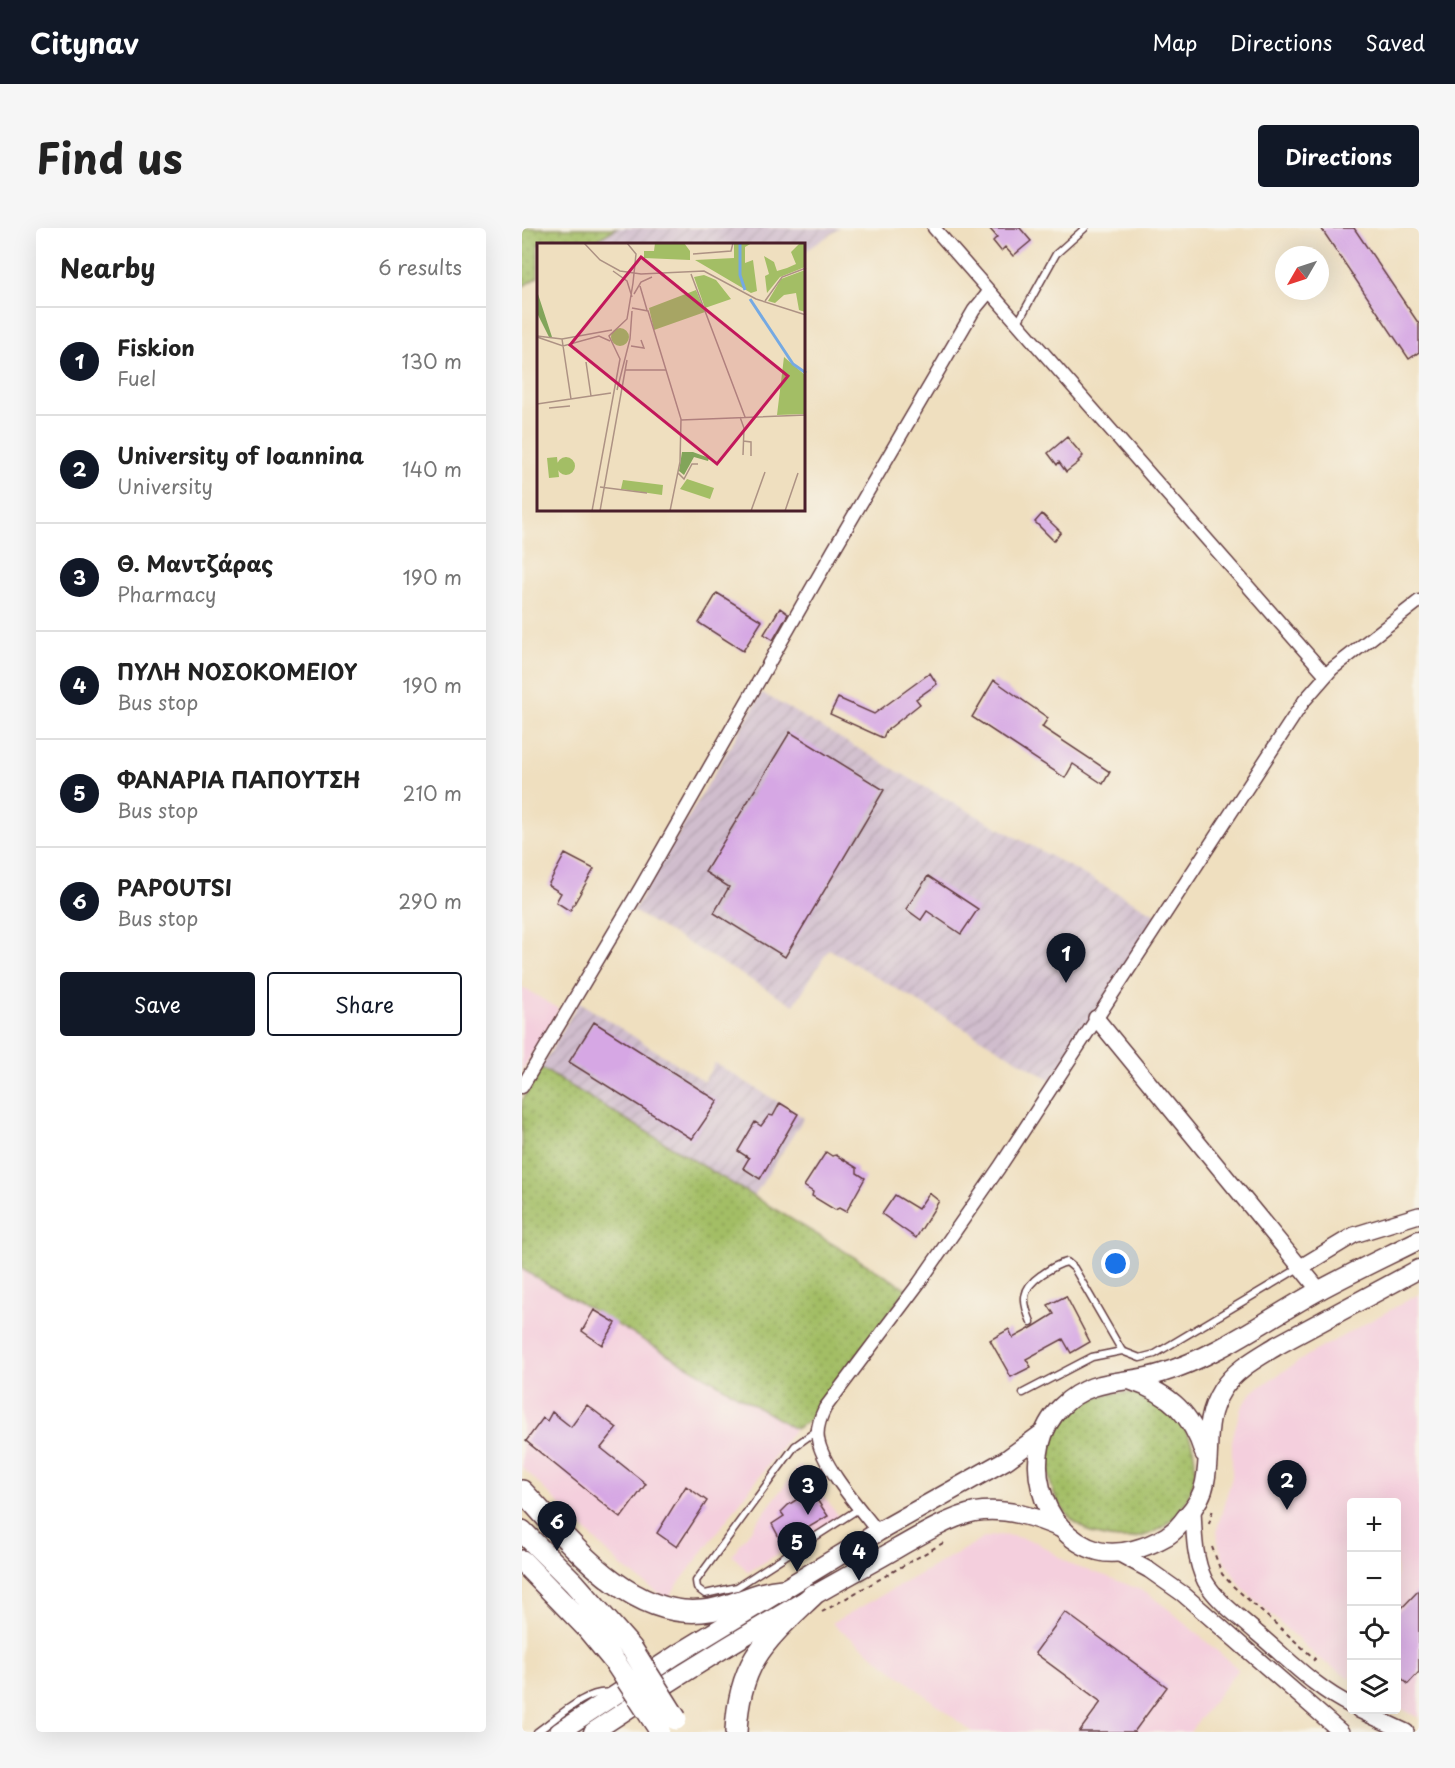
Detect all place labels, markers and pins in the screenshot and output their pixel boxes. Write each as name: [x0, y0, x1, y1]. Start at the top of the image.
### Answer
pin: 1: [1046, 934, 1086, 983]
pin: 2: [1268, 1460, 1306, 1510]
pin: 3: [788, 1466, 828, 1515]
pin: 6: [537, 1502, 576, 1551]
pin: 5: [778, 1522, 816, 1572]
pin: 4: [840, 1532, 878, 1581]

